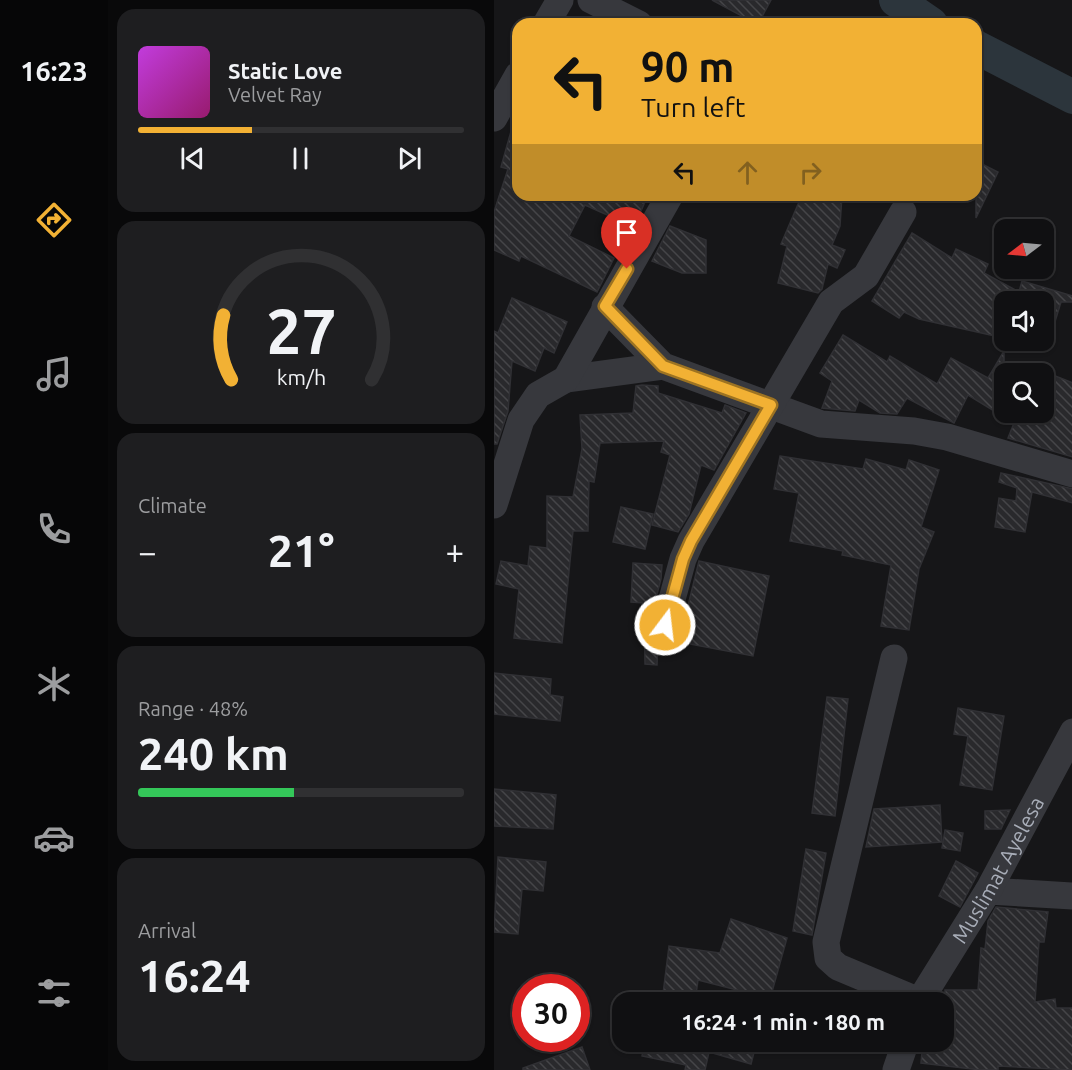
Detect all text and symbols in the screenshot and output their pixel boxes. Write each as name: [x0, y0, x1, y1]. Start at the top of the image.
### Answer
icon: left: [542, 42, 620, 120]
text: 90 m: [641, 43, 735, 90]
text: 16:23: [20, 56, 88, 86]
text: Static Love: [228, 58, 343, 83]
text: Velvet Ray: [228, 83, 322, 106]
text: Turn left: [641, 92, 745, 122]
icon: previous: [176, 142, 209, 175]
icon: pause: [284, 142, 317, 175]
icon: next: [393, 142, 426, 175]
icon: left: [668, 156, 701, 189]
icon: ahead: [731, 156, 764, 189]
icon: right: [794, 156, 827, 189]
icon: directions: [33, 199, 75, 241]
pin: [601, 207, 652, 269]
icon: arrive: [610, 216, 643, 249]
north arrow: [994, 219, 1054, 279]
map controls: [994, 219, 1054, 423]
button: sound: [994, 291, 1054, 351]
text: 27: [266, 296, 336, 366]
icon: music: [33, 353, 75, 395]
button: search: [994, 363, 1054, 423]
text: km/h: [276, 365, 326, 389]
text: Climate: [138, 494, 207, 517]
icon: phone: [33, 508, 75, 550]
text: 21°: [268, 525, 334, 576]
text: −: [138, 533, 157, 570]
text: +: [445, 533, 464, 570]
position arrow: [633, 593, 697, 657]
icon: climate: [33, 663, 75, 705]
text: Range · 48%: [138, 697, 248, 720]
text: 240 km: [138, 728, 289, 779]
street label: Muslimat Ayelesa: [947, 792, 1048, 947]
icon: car: [33, 817, 75, 859]
text: Arrival: [138, 919, 196, 942]
text: 16:24: [138, 950, 251, 1001]
icon: filters: [33, 972, 75, 1014]
speed limit sign: 30: [512, 974, 590, 1052]
text: 16:24 · 1 min · 180 m: [681, 1009, 885, 1034]

